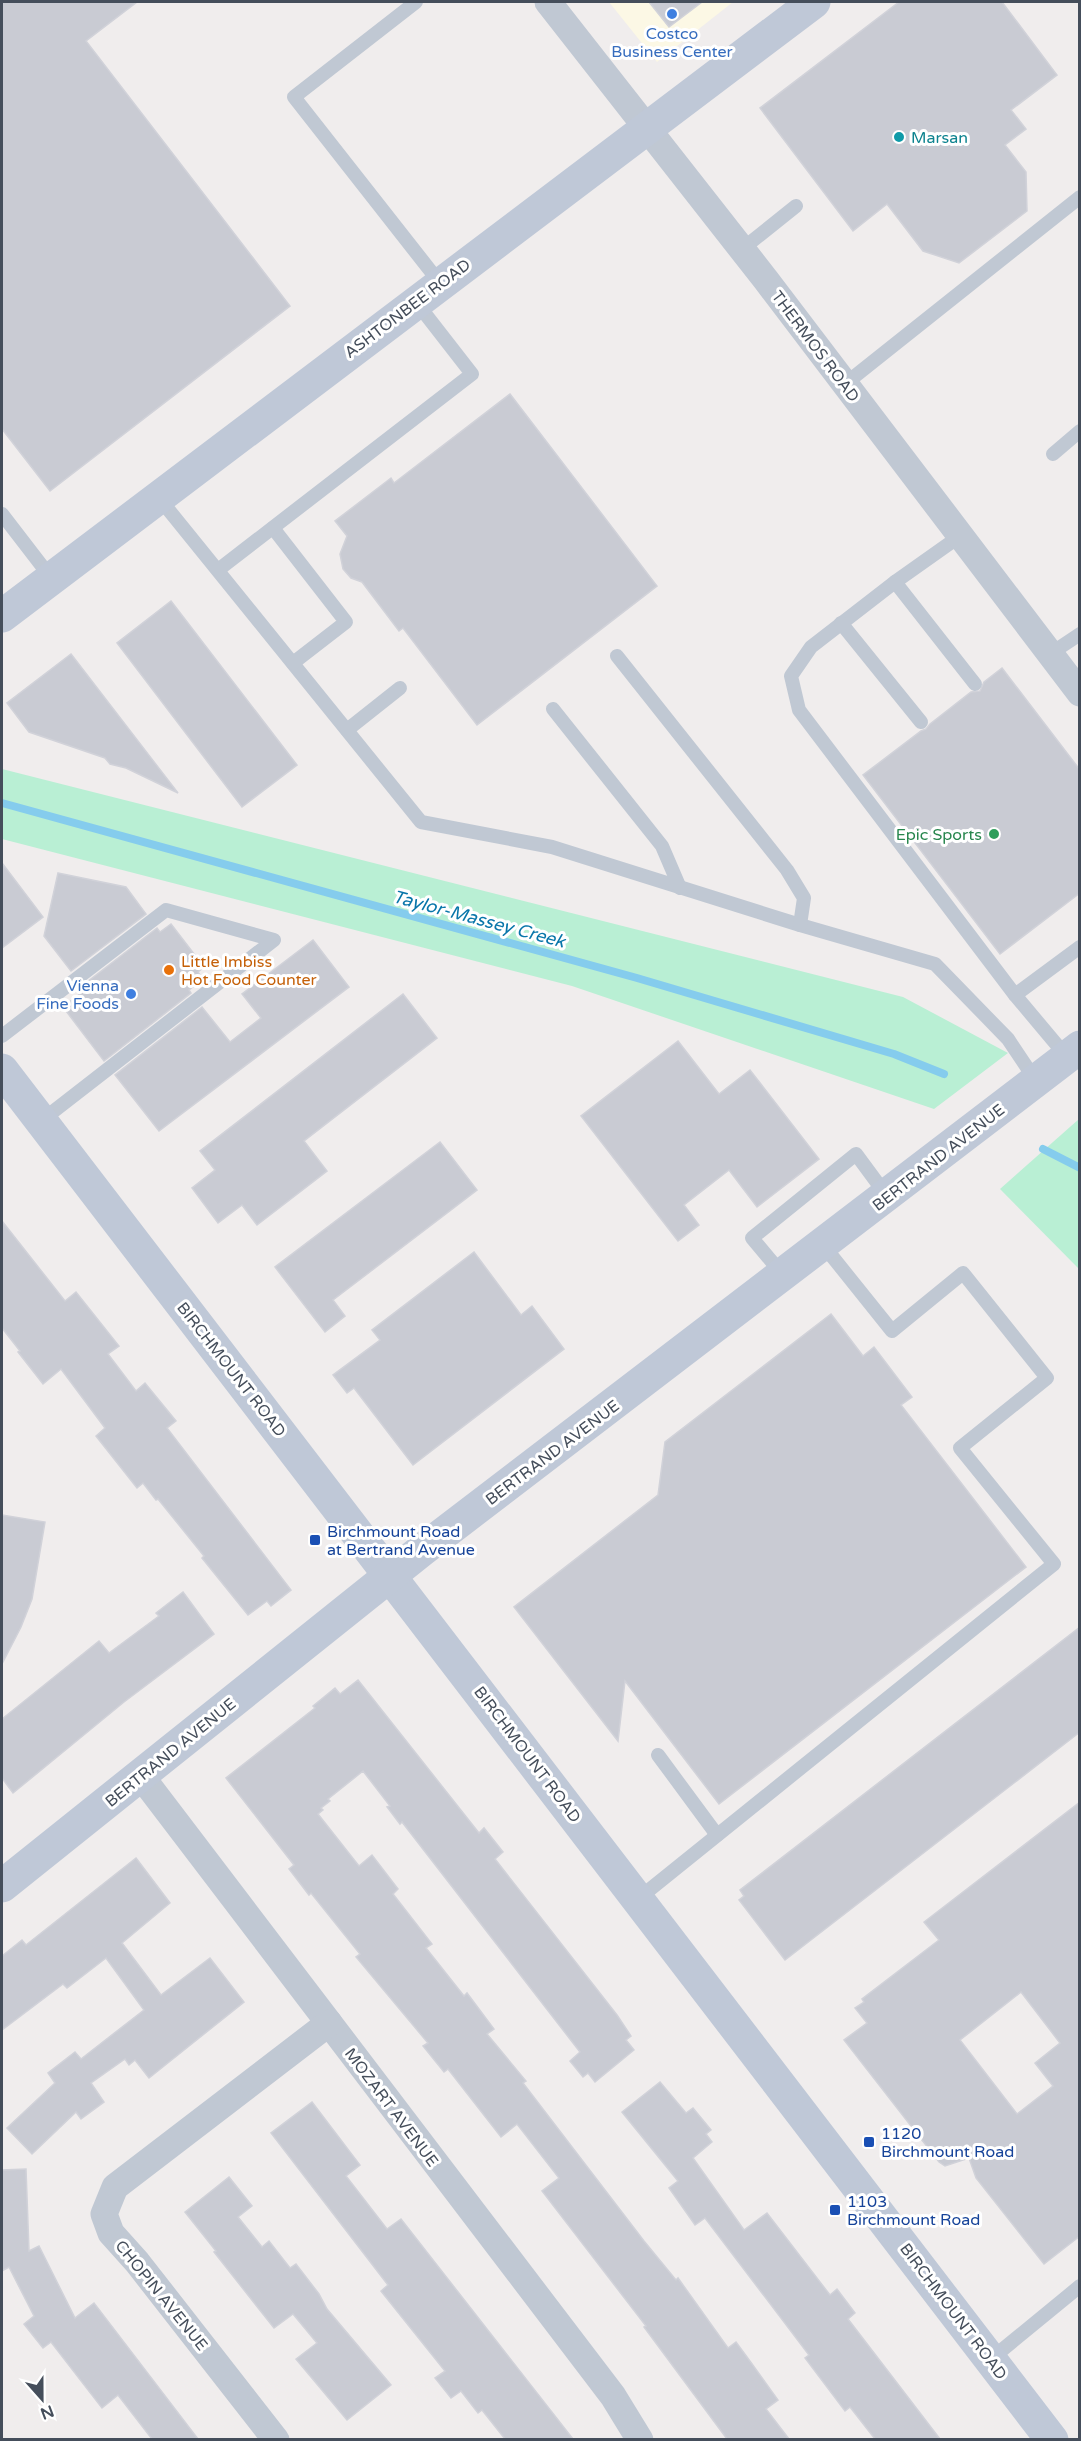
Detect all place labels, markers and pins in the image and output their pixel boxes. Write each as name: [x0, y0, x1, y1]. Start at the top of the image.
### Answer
marker: Costco Business Center: [665, 7, 679, 21]
place label: Costco Business Center: [611, 24, 734, 62]
place label: Marsan: [911, 128, 968, 148]
marker: Marsan: [892, 130, 906, 144]
place label: Epic Sports: [896, 825, 982, 845]
marker: Epic Sports: [987, 827, 1001, 841]
place label: Little Imbiss Hot Food Counter: [181, 952, 318, 990]
marker: Little Imbiss Hot Food Counter: [162, 963, 176, 977]
place label: Vienna Fine Foods: [36, 976, 119, 1014]
marker: Vienna Fine Foods: [124, 987, 138, 1001]
place label: Birchmount Road at Bertrand Avenue: [327, 1522, 475, 1560]
marker: Birchmount Road at Bertrand Avenue: [308, 1533, 322, 1547]
place label: 1120 Birchmount Road: [881, 2124, 1014, 2162]
marker: 1120 Birchmount Road: [862, 2135, 876, 2149]
place label: 1103 Birchmount Road: [847, 2192, 980, 2230]
marker: 1103 Birchmount Road: [828, 2203, 842, 2217]

